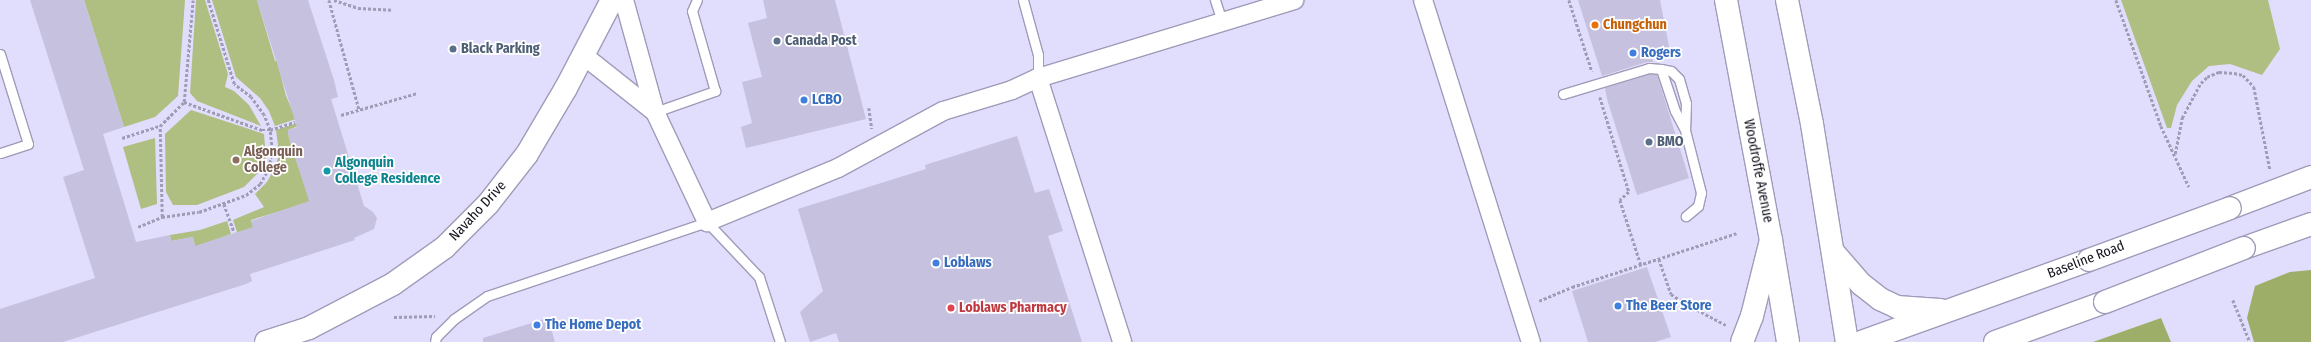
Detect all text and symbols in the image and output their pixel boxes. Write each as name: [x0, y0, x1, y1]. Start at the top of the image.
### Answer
place label: Chungchun: [1603, 17, 1667, 33]
marker: Chungchun: [1590, 20, 1600, 30]
place label: Canada Post: [785, 33, 857, 49]
marker: Canada Post: [772, 36, 782, 46]
place label: Black Parking: [461, 41, 540, 57]
marker: Black Parking: [448, 44, 458, 54]
place label: Rogers: [1641, 45, 1681, 61]
marker: Rogers: [1628, 48, 1638, 58]
place label: LCBO: [812, 92, 842, 108]
marker: LCBO: [799, 95, 809, 105]
street label: Woodroffe Avenue: [1740, 118, 1776, 224]
place label: BMO: [1657, 134, 1684, 150]
marker: BMO: [1644, 137, 1654, 147]
place label: Algonquin College: [244, 144, 303, 176]
marker: Algonquin College: [231, 155, 241, 165]
place label: Algonquin College Residence: [335, 155, 440, 188]
marker: Algonquin College Residence: [322, 166, 332, 176]
street label: Navaho Drive: [446, 178, 510, 244]
street label: Baseline Road: [2045, 238, 2127, 282]
place label: Loblaws: [944, 255, 992, 271]
marker: Loblaws: [931, 258, 941, 268]
place label: The Beer Store: [1626, 298, 1712, 314]
place label: Loblaws Pharmacy: [959, 300, 1067, 316]
marker: The Beer Store: [1613, 301, 1623, 311]
marker: Loblaws Pharmacy: [946, 303, 956, 313]
place label: The Home Depot: [545, 317, 641, 333]
marker: The Home Depot: [532, 320, 542, 330]

